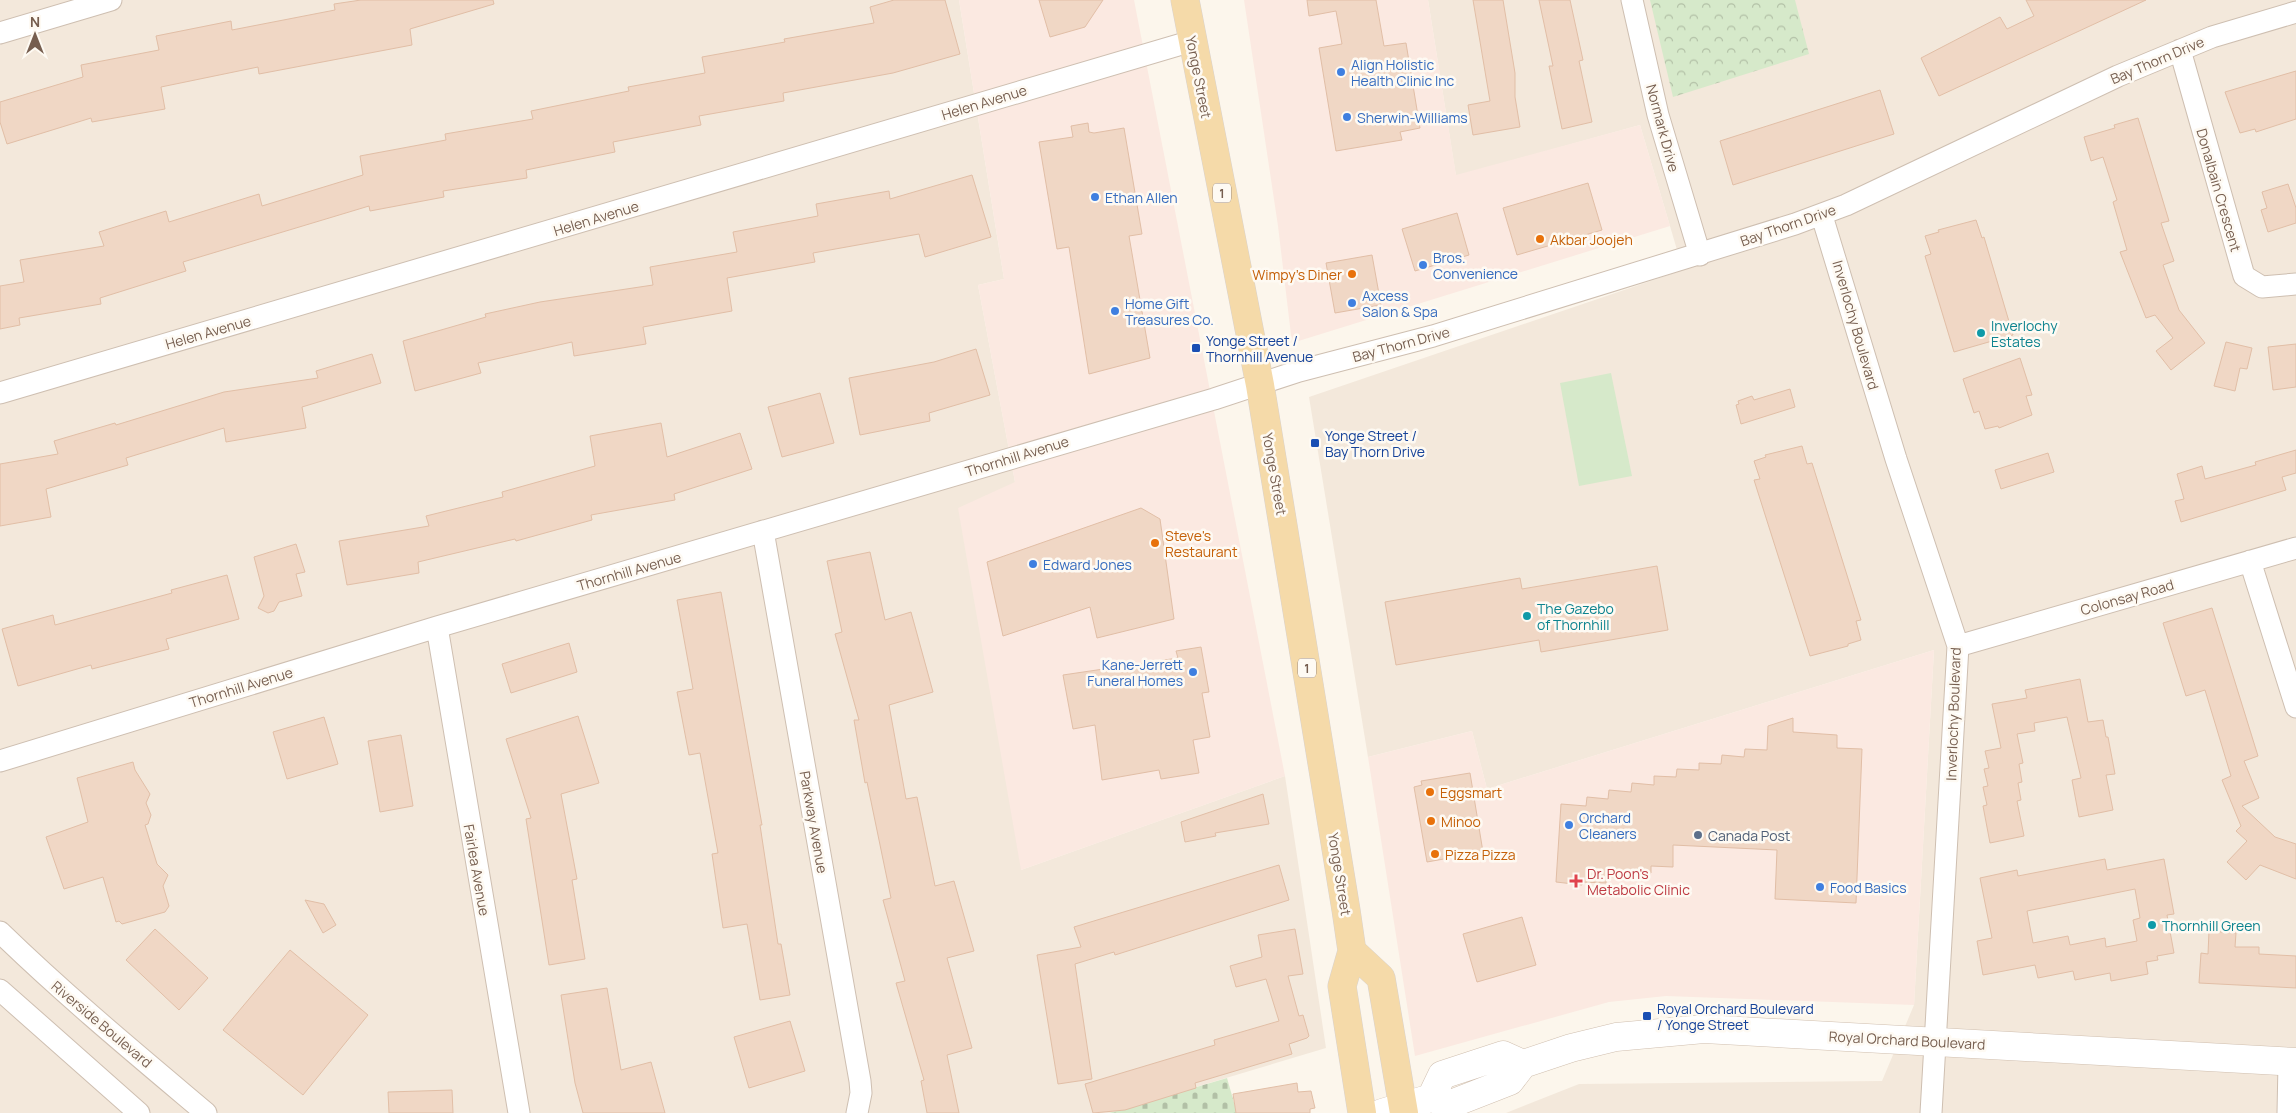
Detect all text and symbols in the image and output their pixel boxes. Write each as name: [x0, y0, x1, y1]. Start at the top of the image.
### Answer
north arrow: [10, 10, 60, 60]
text: N: [30, 12, 40, 31]
street label: Bay Thorn Drive: [2107, 32, 2207, 88]
street label: Yonge Street: [1182, 34, 1216, 120]
place label: Align Holistic Health Clinic Inc: [1351, 55, 1455, 90]
marker: Align Holistic Health Clinic Inc: [1335, 66, 1347, 78]
street label: Helen Avenue: [939, 80, 1029, 124]
street label: Normark Drive: [1642, 82, 1684, 174]
place label: Sherwin-Williams: [1357, 108, 1468, 127]
marker: Sherwin-Williams: [1341, 111, 1353, 123]
street label: Donalbain Crescent: [2192, 126, 2246, 254]
road number: 1: [1213, 184, 1231, 202]
place label: Ethan Allen: [1105, 188, 1178, 207]
marker: Ethan Allen: [1089, 191, 1101, 203]
street label: Helen Avenue: [551, 196, 641, 240]
street label: Bay Thorn Drive: [1738, 200, 1838, 250]
place label: Akbar Joojeh: [1550, 230, 1633, 249]
marker: Akbar Joojeh: [1534, 233, 1546, 245]
place label: Bros. Convenience: [1433, 248, 1518, 283]
street label: Inverlochy Boulevard: [1828, 258, 1884, 392]
marker: Bros. Convenience: [1417, 259, 1429, 271]
place label: Wimpy's Diner: [1252, 265, 1342, 284]
marker: Wimpy's Diner: [1346, 268, 1358, 280]
place label: Axcess Salon & Spa: [1362, 286, 1438, 321]
place label: Home Gift Treasures Co.: [1125, 294, 1214, 329]
marker: Axcess Salon & Spa: [1346, 297, 1358, 309]
marker: Home Gift Treasures Co.: [1109, 305, 1121, 317]
street label: Helen Avenue: [163, 311, 253, 353]
place label: Inverlochy Estates: [1991, 316, 2058, 351]
street label: Bay Thorn Drive: [1350, 322, 1452, 366]
marker: Inverlochy Estates: [1975, 327, 1987, 339]
place label: Yonge Street / Thornhill Avenue: [1206, 331, 1313, 366]
marker: Yonge Street / Thornhill Avenue: [1190, 342, 1202, 354]
place label: Yonge Street / Bay Thorn Drive: [1325, 426, 1425, 461]
street label: Thornhill Avenue: [963, 431, 1071, 481]
street label: Yonge Street: [1258, 431, 1292, 517]
marker: Yonge Street / Bay Thorn Drive: [1309, 437, 1321, 449]
place label: Steve's Restaurant: [1165, 526, 1238, 561]
marker: Steve's Restaurant: [1149, 537, 1161, 549]
street label: Thornhill Avenue: [575, 547, 683, 595]
place label: Edward Jones: [1043, 555, 1132, 574]
marker: Edward Jones: [1027, 558, 1039, 570]
street label: Colonsay Road: [2078, 575, 2176, 619]
place label: The Gazebo of Thornhill: [1537, 599, 1614, 634]
marker: The Gazebo of Thornhill: [1521, 610, 1533, 622]
street label: Inverlochy Boulevard: [1941, 647, 1965, 781]
place label: Kane-Jerrett Funeral Homes: [1087, 655, 1183, 690]
road number: 1: [1298, 658, 1316, 678]
street label: Thornhill Avenue: [187, 662, 295, 712]
marker: Kane-Jerrett Funeral Homes: [1187, 666, 1199, 678]
street label: Parkway Avenue: [796, 769, 832, 875]
place label: Eggsmart: [1440, 783, 1503, 802]
marker: Eggsmart: [1424, 786, 1436, 798]
place label: Orchard Cleaners: [1579, 808, 1637, 843]
place label: Minoo: [1441, 812, 1481, 831]
marker: Minoo: [1425, 815, 1437, 827]
marker: Orchard Cleaners: [1563, 819, 1575, 831]
street label: Fairlea Avenue: [460, 823, 494, 917]
place label: Canada Post: [1708, 826, 1791, 845]
marker: Canada Post: [1692, 829, 1704, 841]
street label: Yonge Street: [1324, 831, 1356, 917]
place label: Pizza Pizza: [1445, 845, 1516, 864]
marker: Pizza Pizza: [1429, 848, 1441, 860]
place label: Dr. Poon's Metabolic Clinic: [1587, 864, 1690, 899]
marker: Dr. Poon's Metabolic Clinic: [1569, 874, 1583, 888]
place label: Food Basics: [1830, 878, 1907, 897]
marker: Food Basics: [1814, 881, 1826, 893]
place label: Thornhill Green: [2162, 916, 2260, 935]
marker: Thornhill Green: [2146, 919, 2158, 931]
street label: Riverside Boulevard: [48, 976, 156, 1072]
place label: Royal Orchard Boulevard / Yonge Street: [1657, 999, 1814, 1034]
marker: Royal Orchard Boulevard / Yonge Street: [1641, 1010, 1653, 1022]
street label: Royal Orchard Boulevard: [1828, 1026, 1986, 1054]

